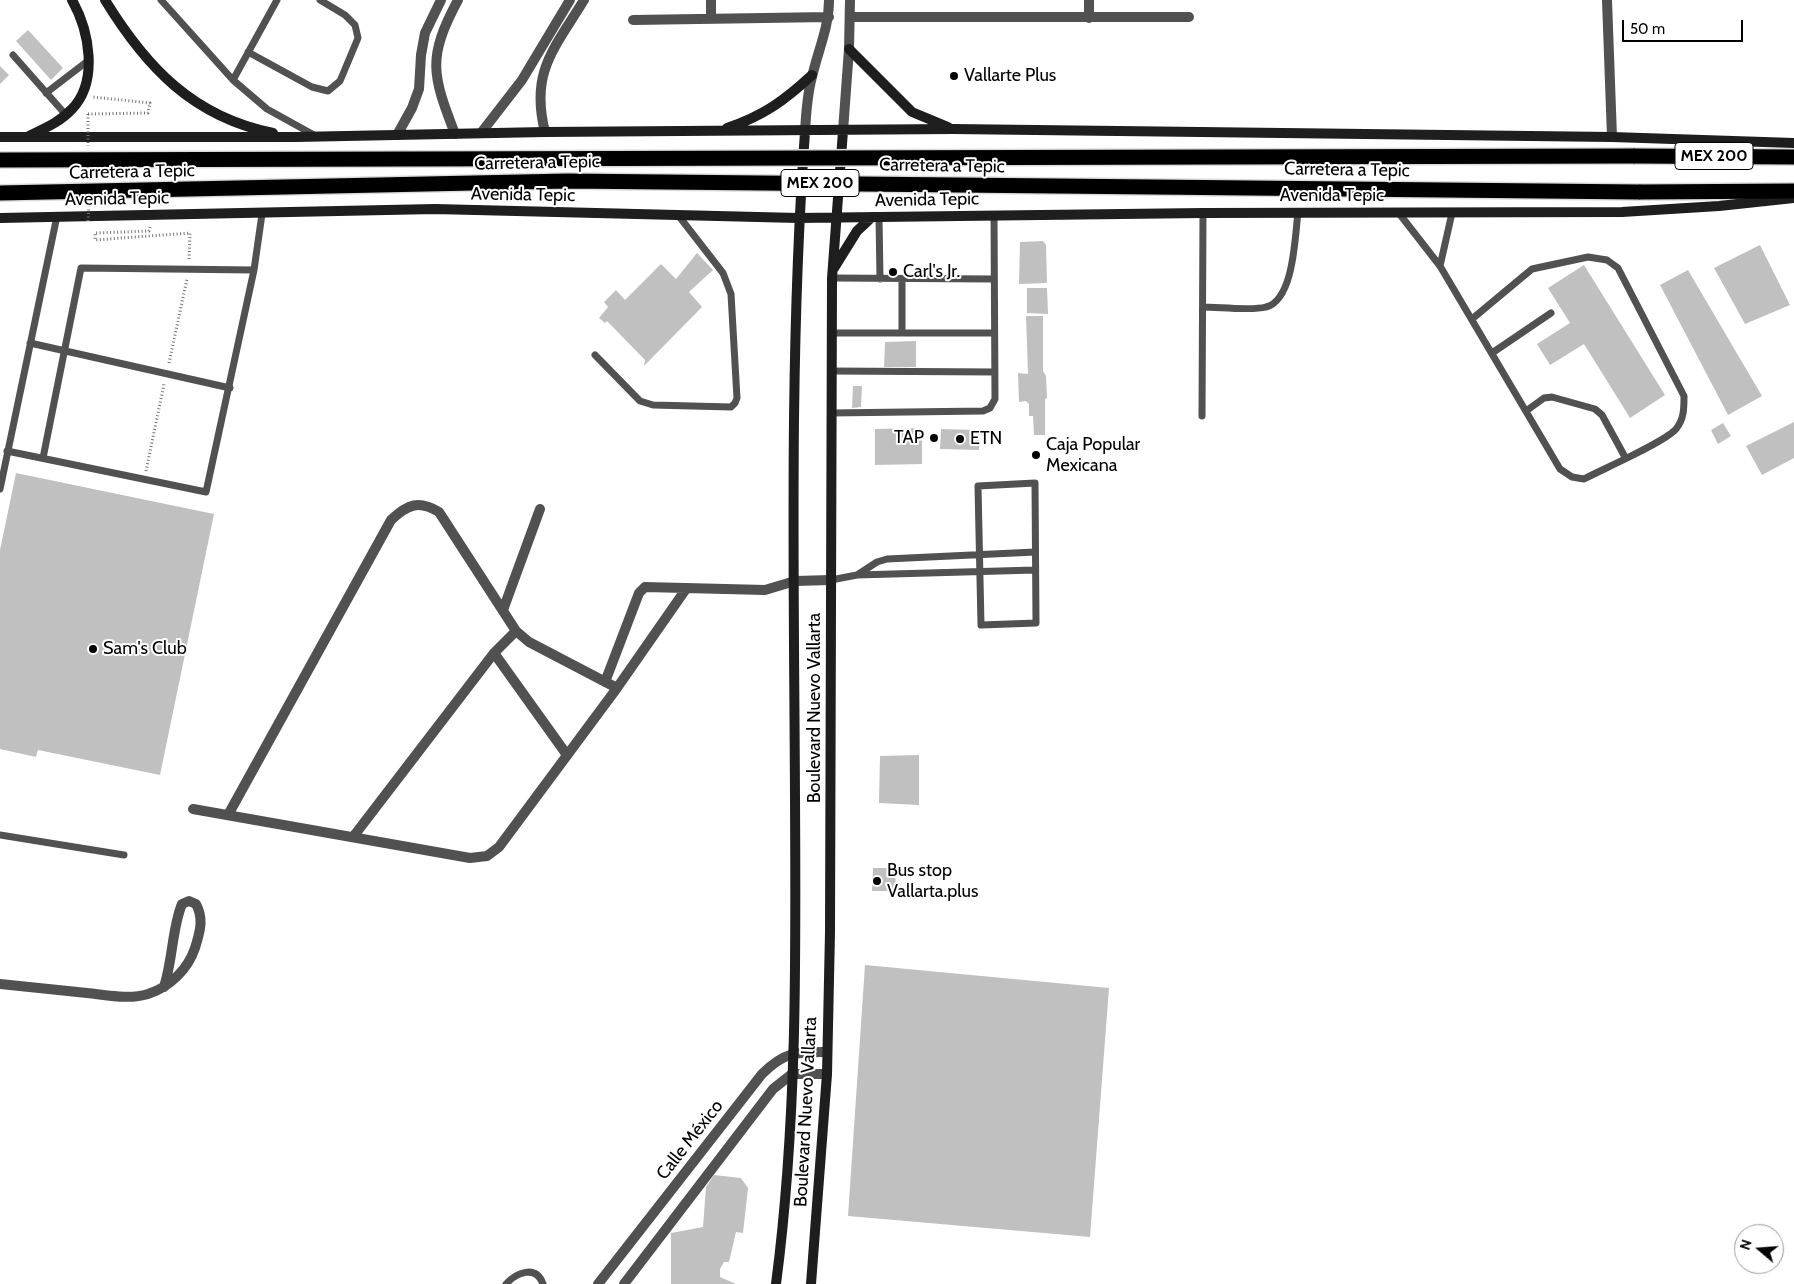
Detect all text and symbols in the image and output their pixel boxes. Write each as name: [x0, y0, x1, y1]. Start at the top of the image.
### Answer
scale bar: [1624, 10, 1745, 42]
text: 50 m: [1630, 20, 1665, 38]
place label: Vallarte Plus: [964, 65, 1056, 87]
marker: Vallarte Plus: [948, 70, 960, 82]
road number: MEX 200: [1675, 142, 1753, 170]
street label: Carretera a Tepic: [474, 151, 600, 175]
street label: Carretera a Tepic: [879, 154, 1005, 178]
street label: Carretera a Tepic: [1284, 158, 1410, 182]
street label: Carretera a Tepic: [69, 160, 195, 184]
road number: MEX 200: [781, 170, 859, 197]
street label: Avenida Tepic: [471, 183, 575, 207]
street label: Avenida Tepic: [1280, 185, 1384, 207]
street label: Avenida Tepic: [65, 187, 169, 211]
street label: Avenida Tepic: [875, 188, 979, 212]
place label: Carl's Jr.: [903, 261, 960, 283]
marker: Carl's Jr.: [887, 266, 899, 278]
place label: TAP: [894, 427, 924, 449]
place label: ETN: [970, 428, 1002, 450]
marker: TAP: [928, 432, 940, 444]
marker: ETN: [954, 433, 966, 445]
place label: Caja Popular Mexicana: [1046, 434, 1140, 476]
marker: Caja Popular Mexicana: [1030, 449, 1042, 461]
street label: Boulevard Nuevo Vallarta: [804, 613, 826, 803]
place label: Sam's Club: [103, 638, 187, 660]
marker: Sam's Club: [87, 643, 99, 655]
place label: Bus stop Vallarta.plus: [887, 860, 978, 902]
marker: Bus stop Vallarta.plus: [871, 875, 883, 887]
street label: Boulevard Nuevo Vallarta: [790, 1016, 822, 1208]
street label: Calle México: [652, 1096, 728, 1184]
north arrow: [1734, 1224, 1784, 1274]
text: N: [1736, 1237, 1756, 1252]

